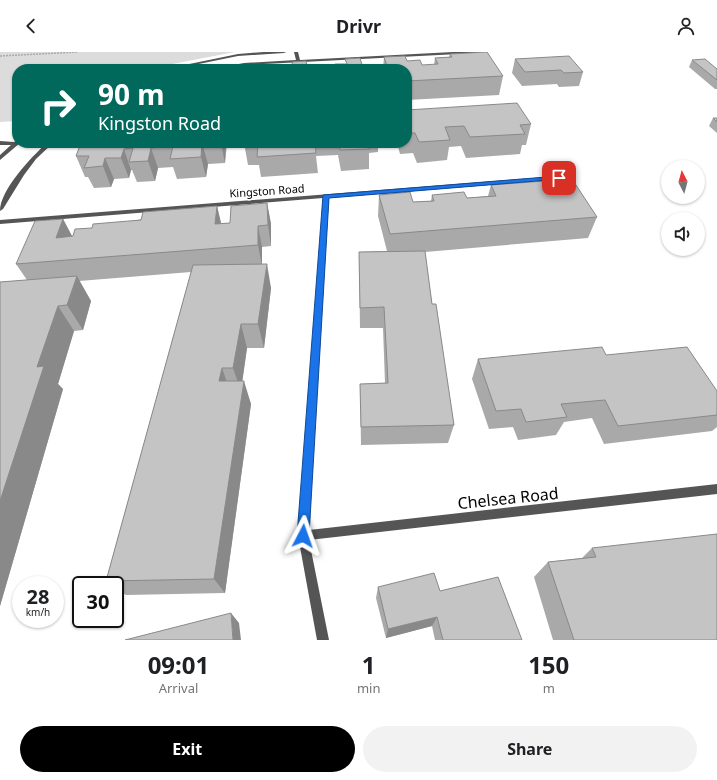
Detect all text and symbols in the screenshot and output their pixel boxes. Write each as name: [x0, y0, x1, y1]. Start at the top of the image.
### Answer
text: Drivr: [336, 14, 381, 38]
icon: back: [20, 15, 42, 37]
icon: person: [675, 15, 697, 37]
text: 90 m: [98, 75, 165, 113]
icon: right: [32, 80, 84, 132]
text: Kingston Road: [98, 111, 221, 135]
north arrow: [661, 160, 705, 204]
map controls: [661, 160, 705, 256]
pin: [542, 161, 576, 195]
icon: arrive: [548, 167, 570, 189]
street label: Kingston Road: [229, 180, 305, 201]
button: sound: [661, 212, 705, 256]
street label: Chelsea Road: [456, 482, 560, 514]
position arrow: [282, 515, 324, 557]
speed limit sign: 30: [72, 576, 124, 628]
text: 28: [27, 583, 49, 610]
text: km/h: [26, 605, 50, 619]
text: 09:01: [148, 648, 209, 681]
text: 1: [362, 648, 376, 681]
text: 150: [528, 648, 569, 681]
text: Arrival: [159, 679, 198, 697]
text: min: [357, 679, 380, 697]
text: m: [543, 679, 555, 697]
button: Exit: [20, 726, 355, 772]
button: Share: [363, 726, 697, 772]

